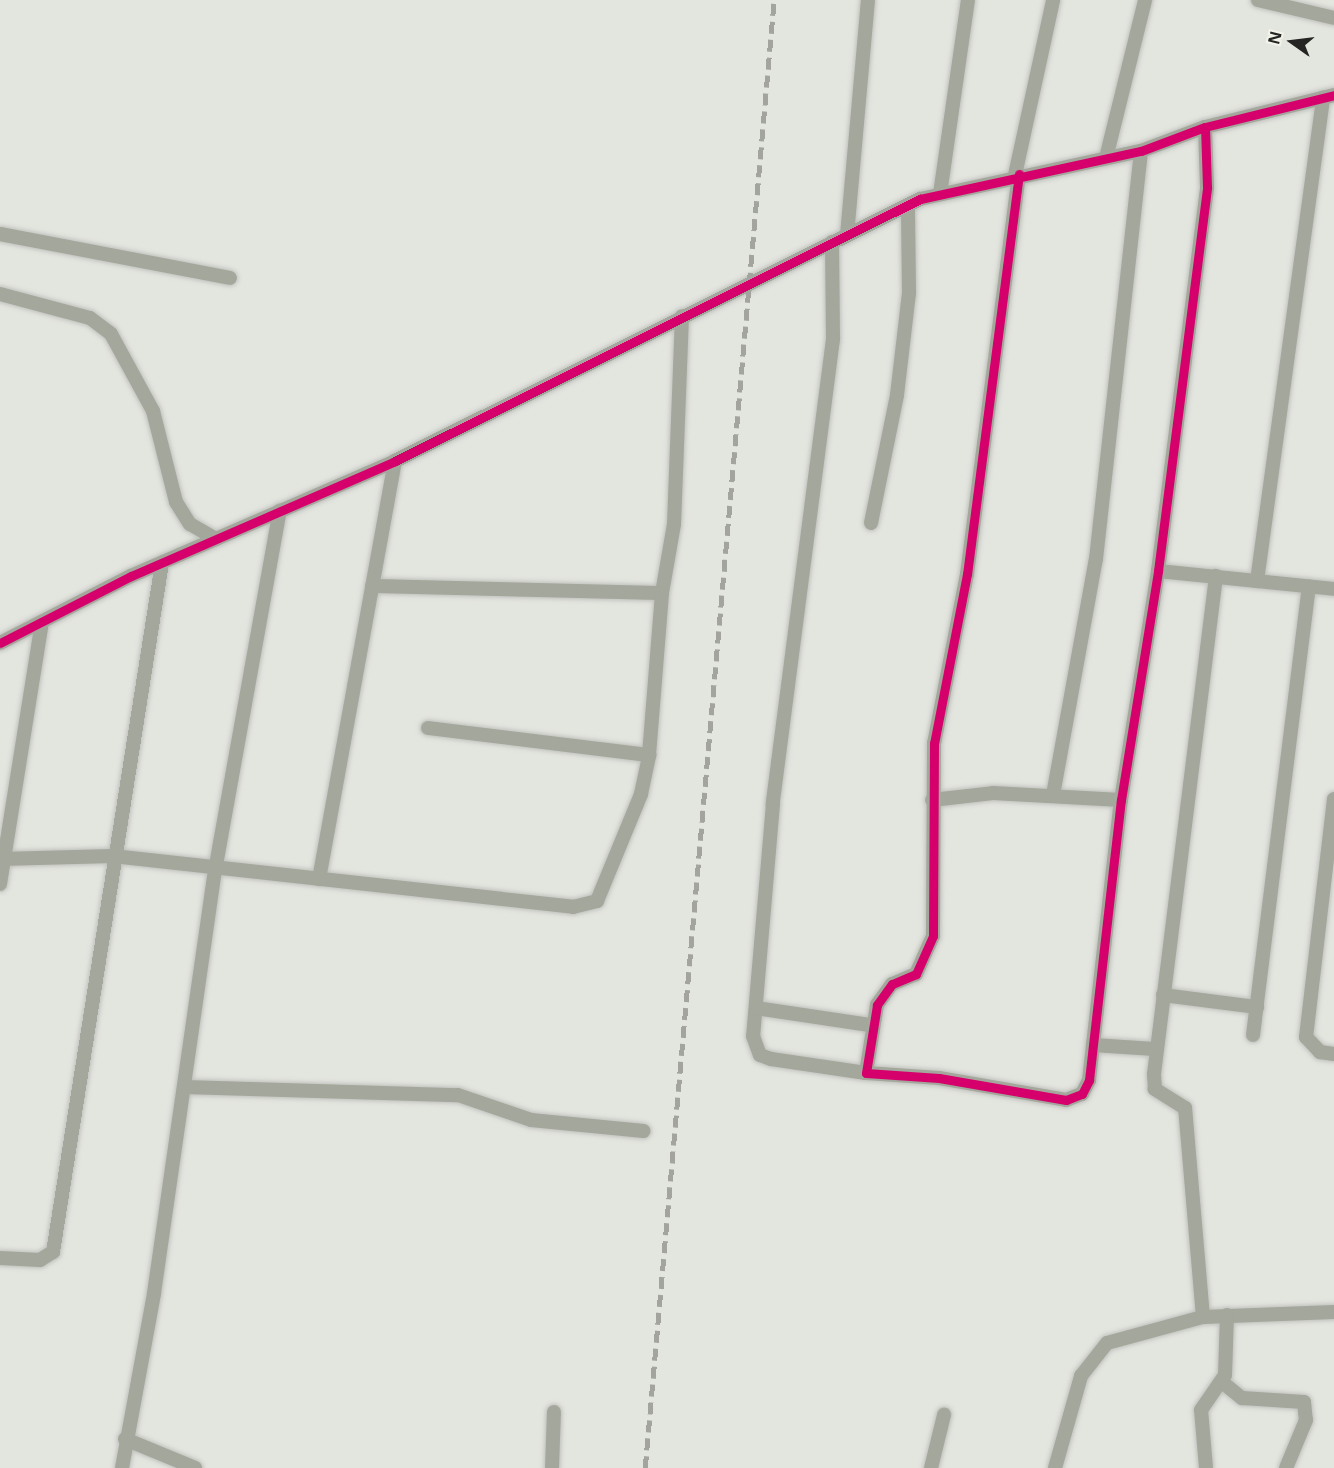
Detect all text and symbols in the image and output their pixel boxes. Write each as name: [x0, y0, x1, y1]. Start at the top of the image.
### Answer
north arrow: [1262, 12, 1322, 72]
text: N: [1262, 29, 1287, 47]

